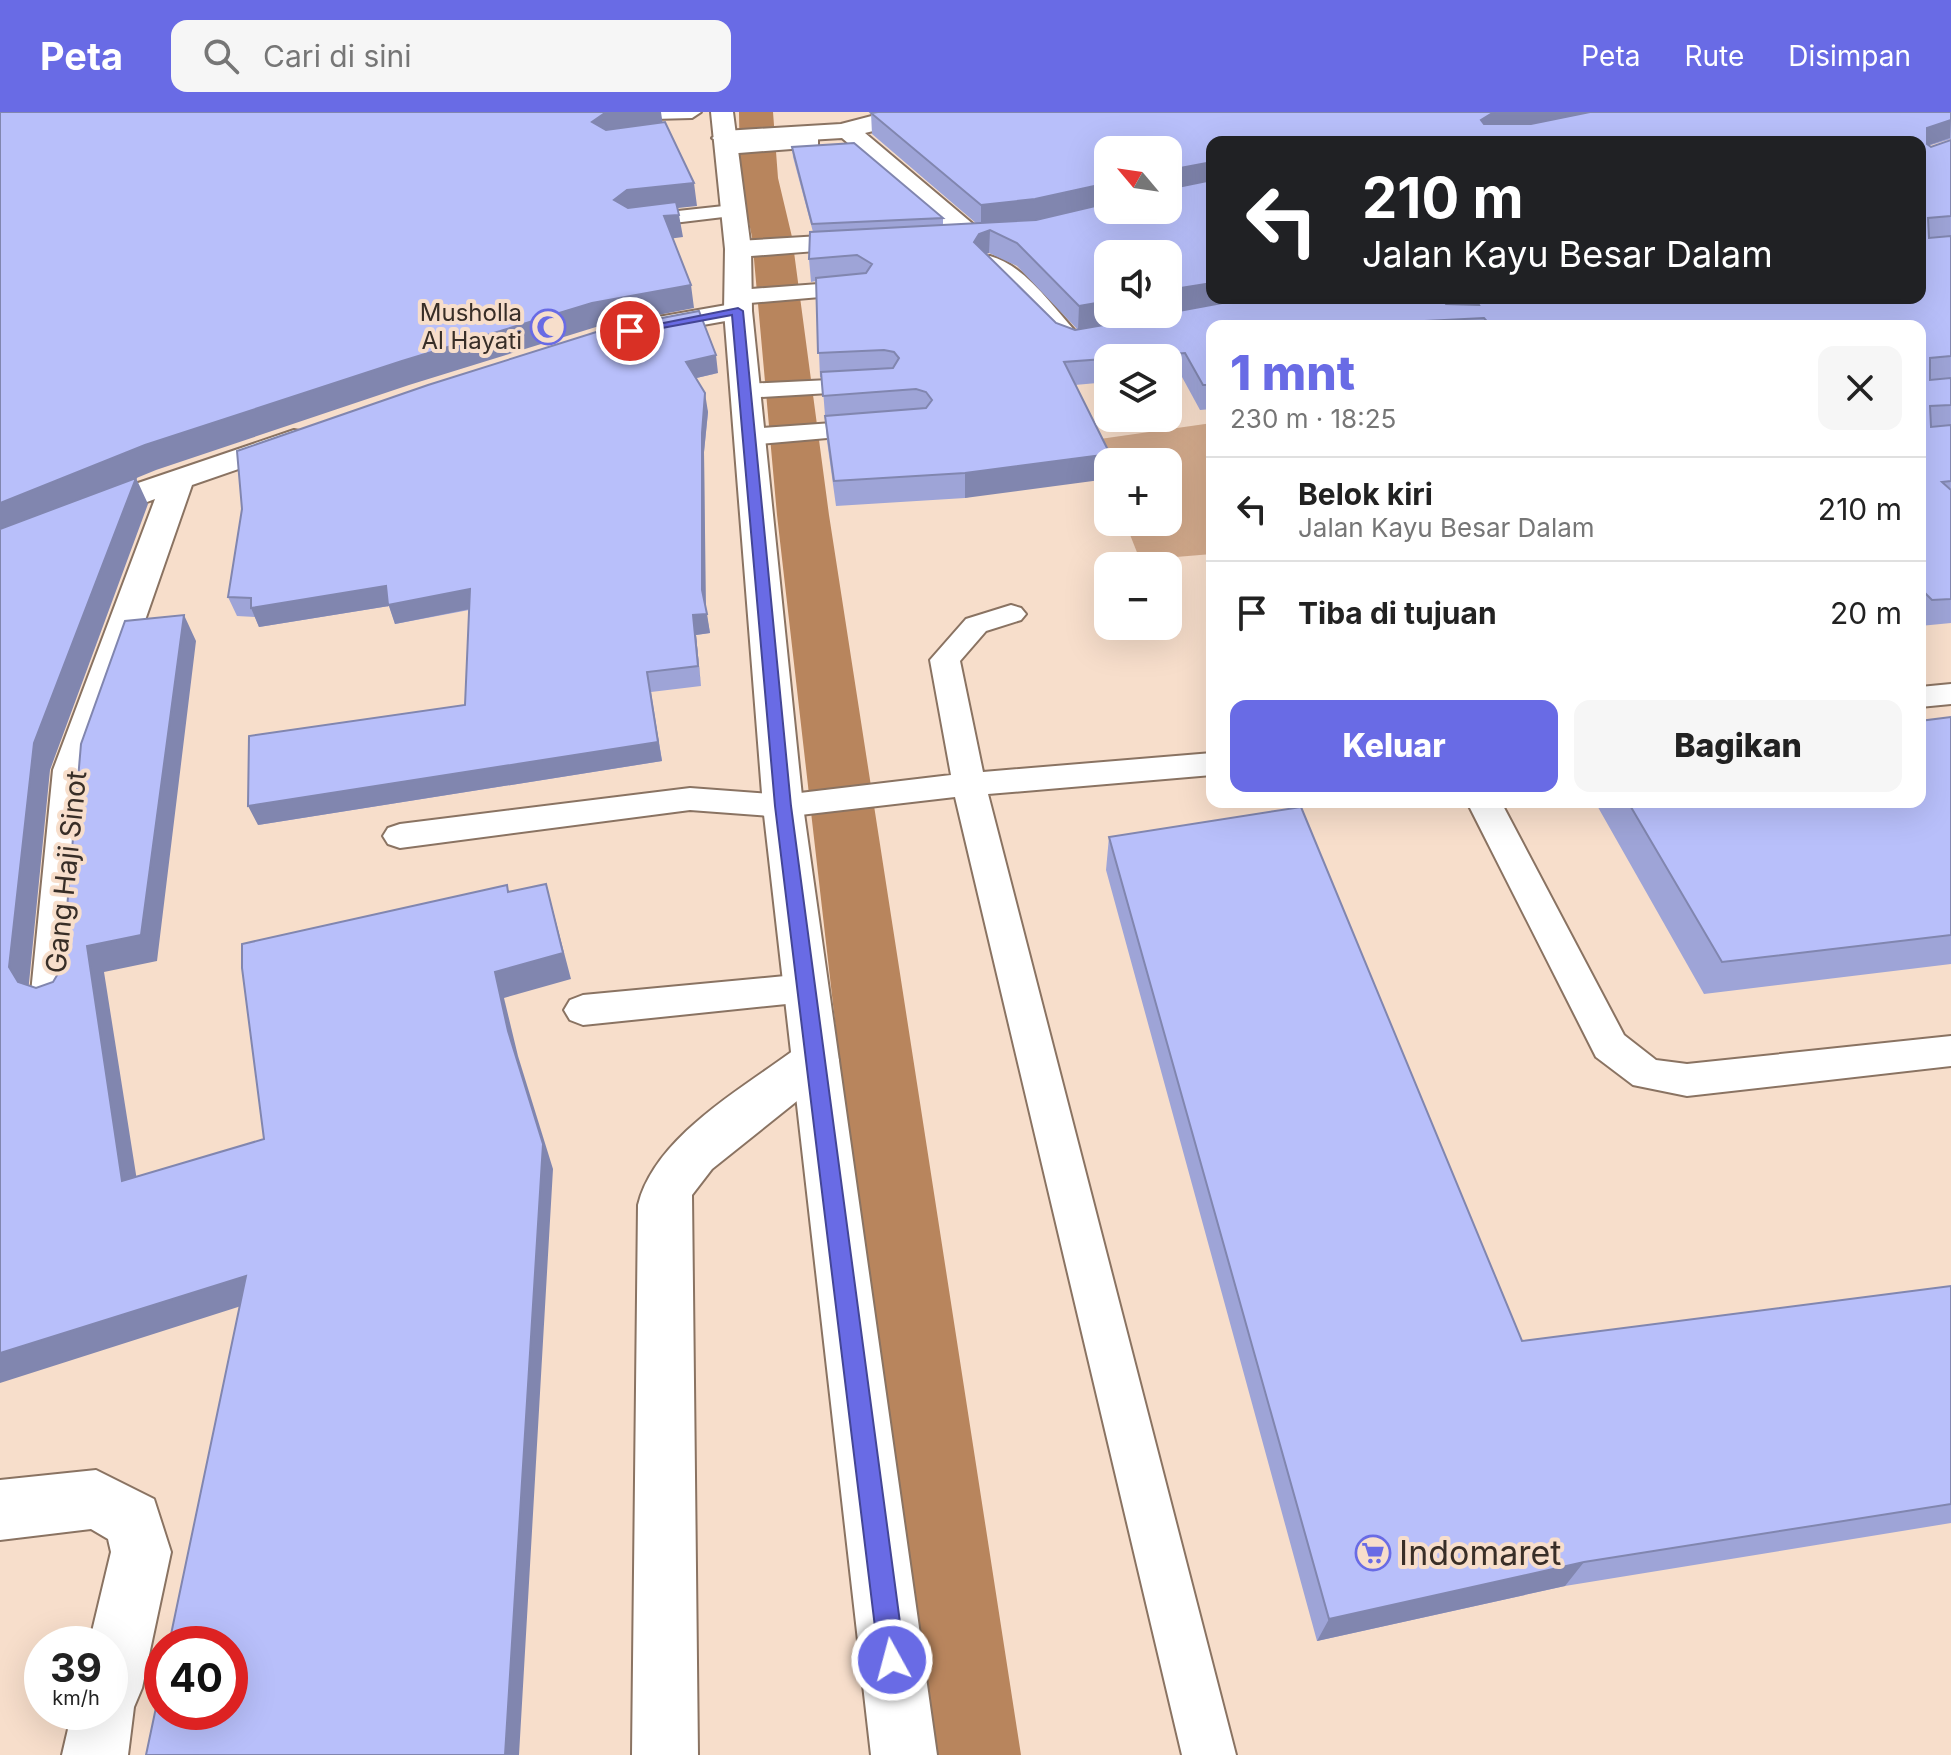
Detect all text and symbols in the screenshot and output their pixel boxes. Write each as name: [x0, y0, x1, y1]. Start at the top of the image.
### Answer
search box: [171, 20, 731, 92]
text: Peta: [40, 33, 123, 79]
icon: search: [199, 34, 243, 78]
text: Cari di sini: [263, 38, 412, 74]
text: Peta: [1581, 39, 1640, 73]
text: Rute: [1684, 39, 1744, 73]
text: Disimpan: [1788, 39, 1911, 73]
north arrow: [1094, 136, 1182, 224]
map controls: [1094, 136, 1182, 640]
text: 210 m: [1362, 164, 1524, 232]
icon: left: [1230, 168, 1334, 272]
text: Jalan Kayu Besar Dalam: [1362, 232, 1773, 276]
button: sound: [1094, 240, 1182, 328]
pin: [596, 297, 664, 365]
place label: Musholla Al Hayati: [420, 298, 522, 355]
mosque icon: Musholla Al Hayati: [529, 308, 567, 346]
icon: arrive: [608, 309, 652, 353]
text: 1 mnt: [1230, 343, 1355, 402]
button: layers: [1094, 344, 1182, 432]
button: close: [1818, 346, 1902, 430]
text: 230 m · 18:25: [1230, 403, 1396, 434]
button: +: [1094, 448, 1182, 536]
text: Belok kiri: [1298, 476, 1433, 512]
icon: left: [1230, 487, 1274, 531]
text: 210 m: [1818, 491, 1902, 527]
text: Jalan Kayu Besar Dalam: [1298, 512, 1595, 543]
button: −: [1094, 552, 1182, 640]
icon: arrive: [1230, 591, 1274, 635]
text: Tiba di tujuan: [1298, 595, 1497, 631]
text: 20 m: [1830, 595, 1902, 631]
button: Keluar: [1230, 700, 1558, 792]
button: Bagikan: [1574, 700, 1902, 792]
street label: Gang Haji Sinot: [38, 769, 94, 975]
place label: Indomaret: [1399, 1532, 1561, 1573]
supermarket icon: Indomaret: [1354, 1534, 1392, 1572]
position arrow: [850, 1618, 934, 1702]
speed limit sign: 40: [144, 1626, 248, 1730]
text: 39: [50, 1643, 102, 1692]
text: km/h: [52, 1686, 100, 1710]

